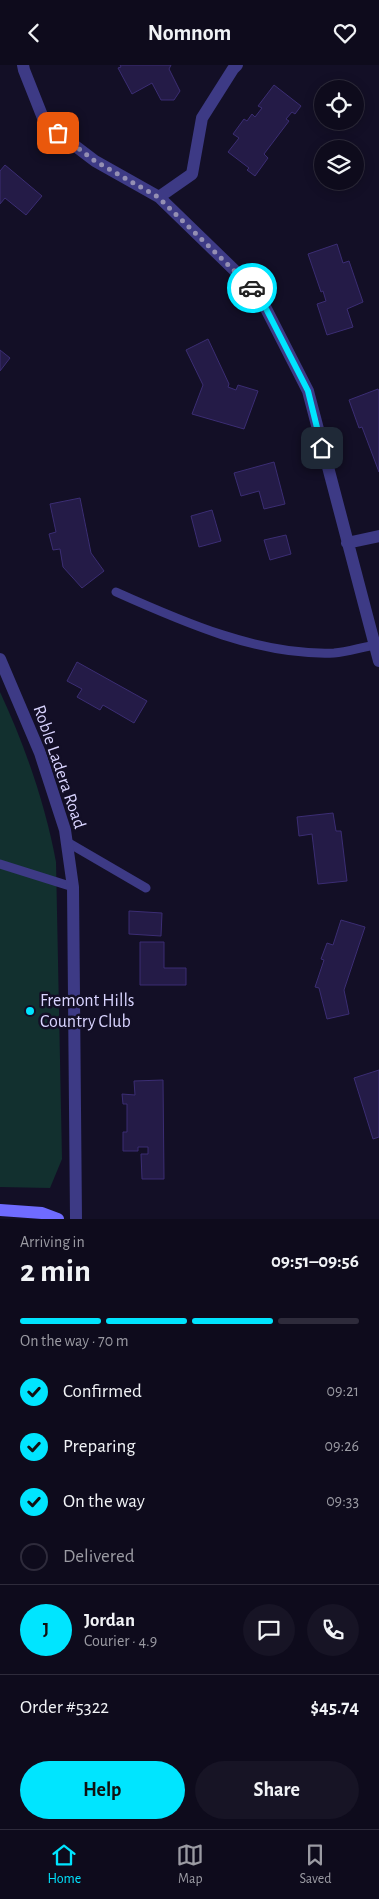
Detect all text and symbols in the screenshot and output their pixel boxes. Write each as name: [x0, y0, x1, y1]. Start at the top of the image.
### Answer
icon: back: [20, 19, 48, 47]
icon: heart: [331, 19, 359, 47]
text: Nomnom: [148, 22, 231, 44]
map controls: [314, 80, 364, 190]
button: locate: [314, 80, 364, 130]
pin: [37, 112, 79, 154]
icon: bag: [44, 119, 72, 147]
button: layers: [314, 140, 364, 190]
courier: [227, 263, 277, 313]
icon: car: [238, 274, 266, 302]
pin: [301, 427, 343, 469]
icon: home: [308, 434, 336, 462]
street label: Roble Ladera Road: [29, 703, 89, 831]
place label: Fremont Hills Country Club: [40, 992, 135, 1031]
marker: Fremont Hills Country Club: [24, 1005, 36, 1017]
text: Arriving in: [20, 1234, 85, 1250]
text: 09:51–09:56: [271, 1252, 359, 1271]
text: 2 min: [20, 1255, 91, 1287]
text: On the way · 70 m: [20, 1333, 129, 1349]
icon: check: [20, 1378, 48, 1406]
text: Confirmed: [63, 1382, 142, 1401]
text: 09:21: [327, 1383, 359, 1399]
icon: check: [20, 1433, 48, 1461]
text: Preparing: [63, 1437, 136, 1456]
text: 09:26: [325, 1438, 359, 1454]
icon: check: [20, 1488, 48, 1516]
text: On the way: [63, 1492, 145, 1511]
text: 09:33: [326, 1493, 359, 1509]
text: Delivered: [63, 1547, 135, 1566]
button: chat: [243, 1604, 295, 1656]
button: phone: [307, 1604, 359, 1656]
text: Jordan: [84, 1611, 135, 1630]
text: J: [43, 1620, 49, 1639]
text: Courier · 4.9: [84, 1633, 157, 1649]
text: Order #5322: [20, 1698, 109, 1717]
text: $45.74: [311, 1698, 359, 1717]
button: Help: [20, 1761, 185, 1819]
button: Share: [195, 1761, 359, 1819]
tab: Home: [48, 1841, 81, 1888]
tab: Map: [176, 1841, 204, 1888]
tab: Saved: [299, 1841, 331, 1888]

